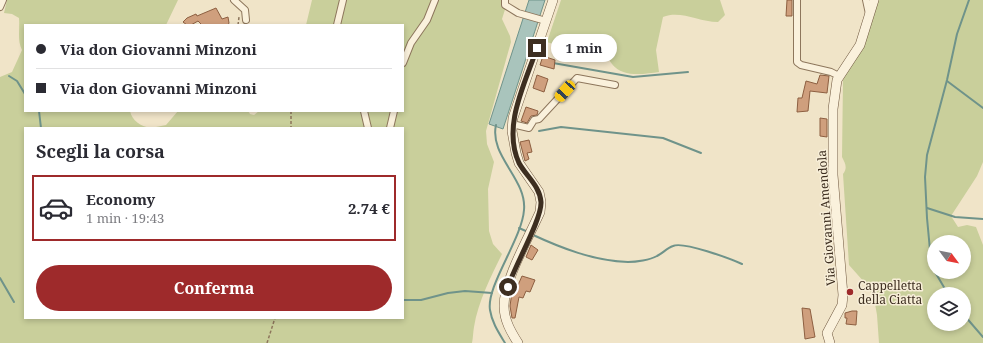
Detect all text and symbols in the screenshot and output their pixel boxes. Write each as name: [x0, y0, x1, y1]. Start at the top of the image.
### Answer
callout: 1 min: [551, 34, 617, 62]
text: Via don Giovanni Minzoni: [60, 39, 257, 59]
route end: [528, 39, 546, 57]
text: 1 min: [566, 39, 602, 57]
text: Via don Giovanni Minzoni: [60, 78, 257, 98]
car: [553, 78, 577, 104]
text: Scegli la corsa: [36, 139, 165, 163]
street label: Via Giovanni Amendola: [813, 149, 839, 286]
text: Economy: [86, 189, 155, 209]
icon: car: [38, 190, 74, 226]
text: 2.74 €: [348, 198, 390, 218]
text: 1 min · 19:43: [86, 209, 164, 227]
north arrow: [927, 235, 971, 279]
map controls: [927, 235, 971, 331]
button: Conferma: [36, 265, 392, 311]
place label: Cappelletta della Ciatta: [858, 277, 923, 308]
route start: [499, 278, 517, 296]
marker: Cappelletta della Ciatta: [845, 287, 855, 297]
button: layers: [927, 287, 971, 331]

